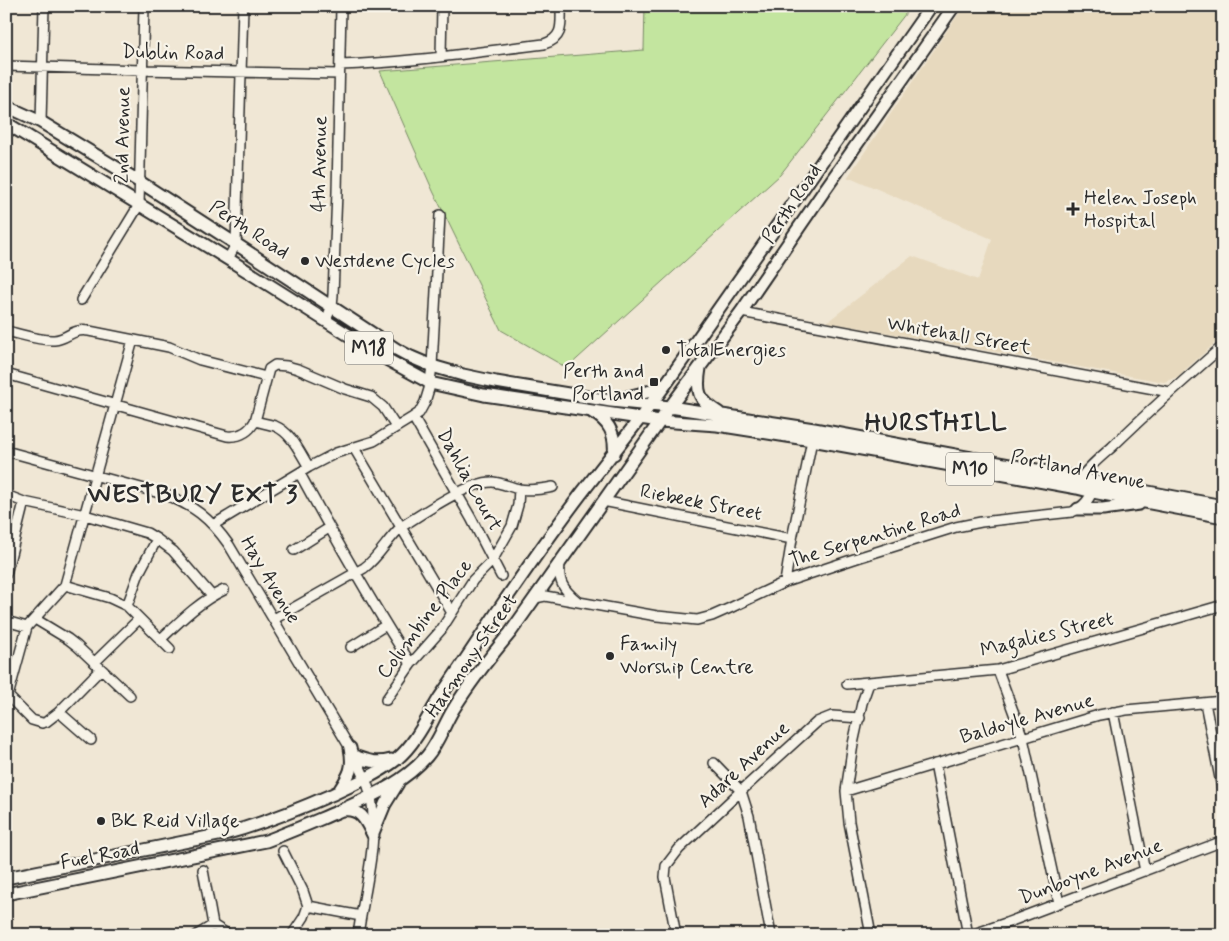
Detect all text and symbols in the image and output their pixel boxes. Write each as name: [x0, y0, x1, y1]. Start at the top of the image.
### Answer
street label: Dublin Road: [121, 39, 225, 67]
street label: 2nd Avenue: [109, 86, 137, 184]
street label: 4th Avenue: [306, 115, 334, 213]
street label: Perth Road: [755, 159, 829, 249]
place label: Helen Joseph Hospital: [1084, 185, 1197, 235]
street label: Perth Road: [204, 194, 294, 266]
marker: Helen Joseph Hospital: [1066, 202, 1080, 216]
place label: Westdene Cycles: [315, 248, 455, 275]
marker: Westdene Cycles: [299, 255, 311, 267]
street label: Whitehall Street: [885, 310, 1033, 362]
road number: M18: [345, 332, 393, 364]
place label: TotalEnergies: [676, 337, 786, 365]
marker: TotalEnergies: [660, 344, 672, 356]
place label: Perth and Portland: [563, 358, 644, 408]
marker: Perth and Portland: [648, 376, 660, 388]
district label: HURSTHILL: [865, 407, 1007, 440]
street label: Dahlia Court: [430, 424, 508, 536]
street label: Portland Avenue: [1008, 444, 1148, 496]
road number: M10: [946, 452, 994, 486]
street label: Riebeek Street: [638, 478, 764, 528]
district label: WESTBURY EXT 3: [87, 479, 298, 512]
street label: The Serpentine Road: [786, 497, 964, 575]
street label: Hay Avenue: [233, 531, 307, 629]
street label: Columbine Place: [371, 553, 479, 685]
street label: Harmony Street: [419, 589, 525, 723]
street label: Magalies Street: [978, 605, 1117, 667]
place label: Family Worship Centre: [620, 631, 754, 681]
marker: Family Worship Centre: [604, 650, 616, 662]
street label: Baldoyle Avenue: [957, 687, 1097, 751]
street label: Adare Avenue: [692, 715, 796, 815]
place label: BK Reid Village: [111, 808, 239, 837]
marker: BK Reid Village: [95, 815, 107, 827]
street label: Dunboyne Avenue: [1015, 832, 1167, 912]
street label: Fuel Road: [58, 835, 142, 877]

